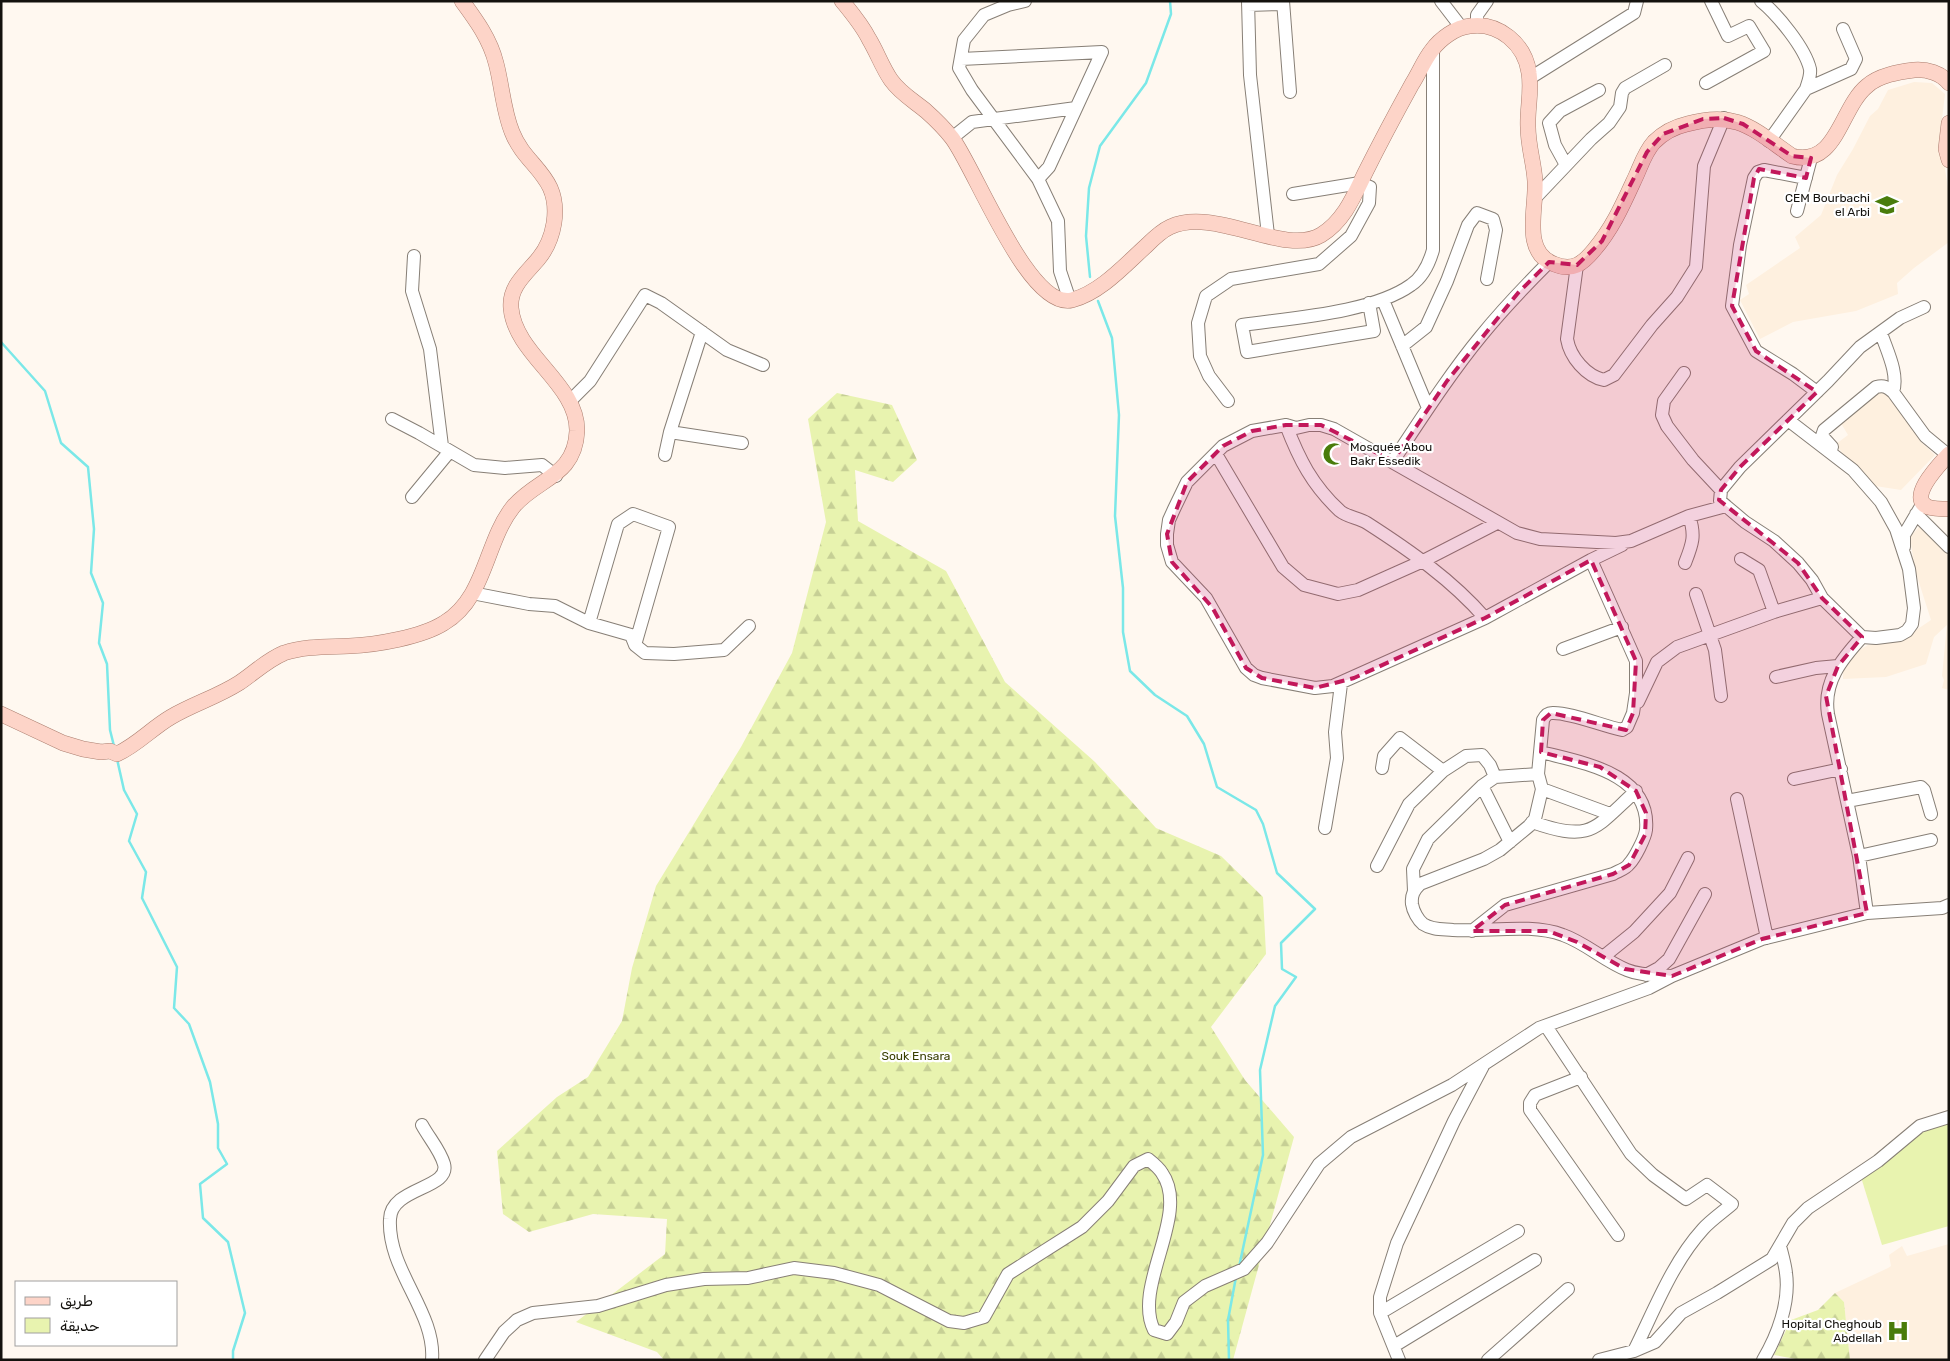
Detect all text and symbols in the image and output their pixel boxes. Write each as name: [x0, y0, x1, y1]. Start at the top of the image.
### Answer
place label: CEM Bourbachi el Arbi: [1785, 191, 1870, 219]
school or university icon: CEM Bourbachi el Arbi: [1874, 192, 1900, 218]
place label: Mosquée Abou Bakr Essedik: [1350, 440, 1432, 468]
mosque icon: Mosquée Abou Bakr Essedik: [1321, 441, 1347, 467]
park label: Souk Ensara: [882, 1049, 950, 1063]
legend: [15, 1281, 178, 1346]
text: طريق: [60, 1292, 93, 1310]
text: حديقة: [60, 1317, 100, 1335]
place label: Hopital Cheghoub Abdellah: [1782, 1317, 1882, 1345]
hospital icon: Hopital Cheghoub Abdellah: [1885, 1318, 1911, 1344]

